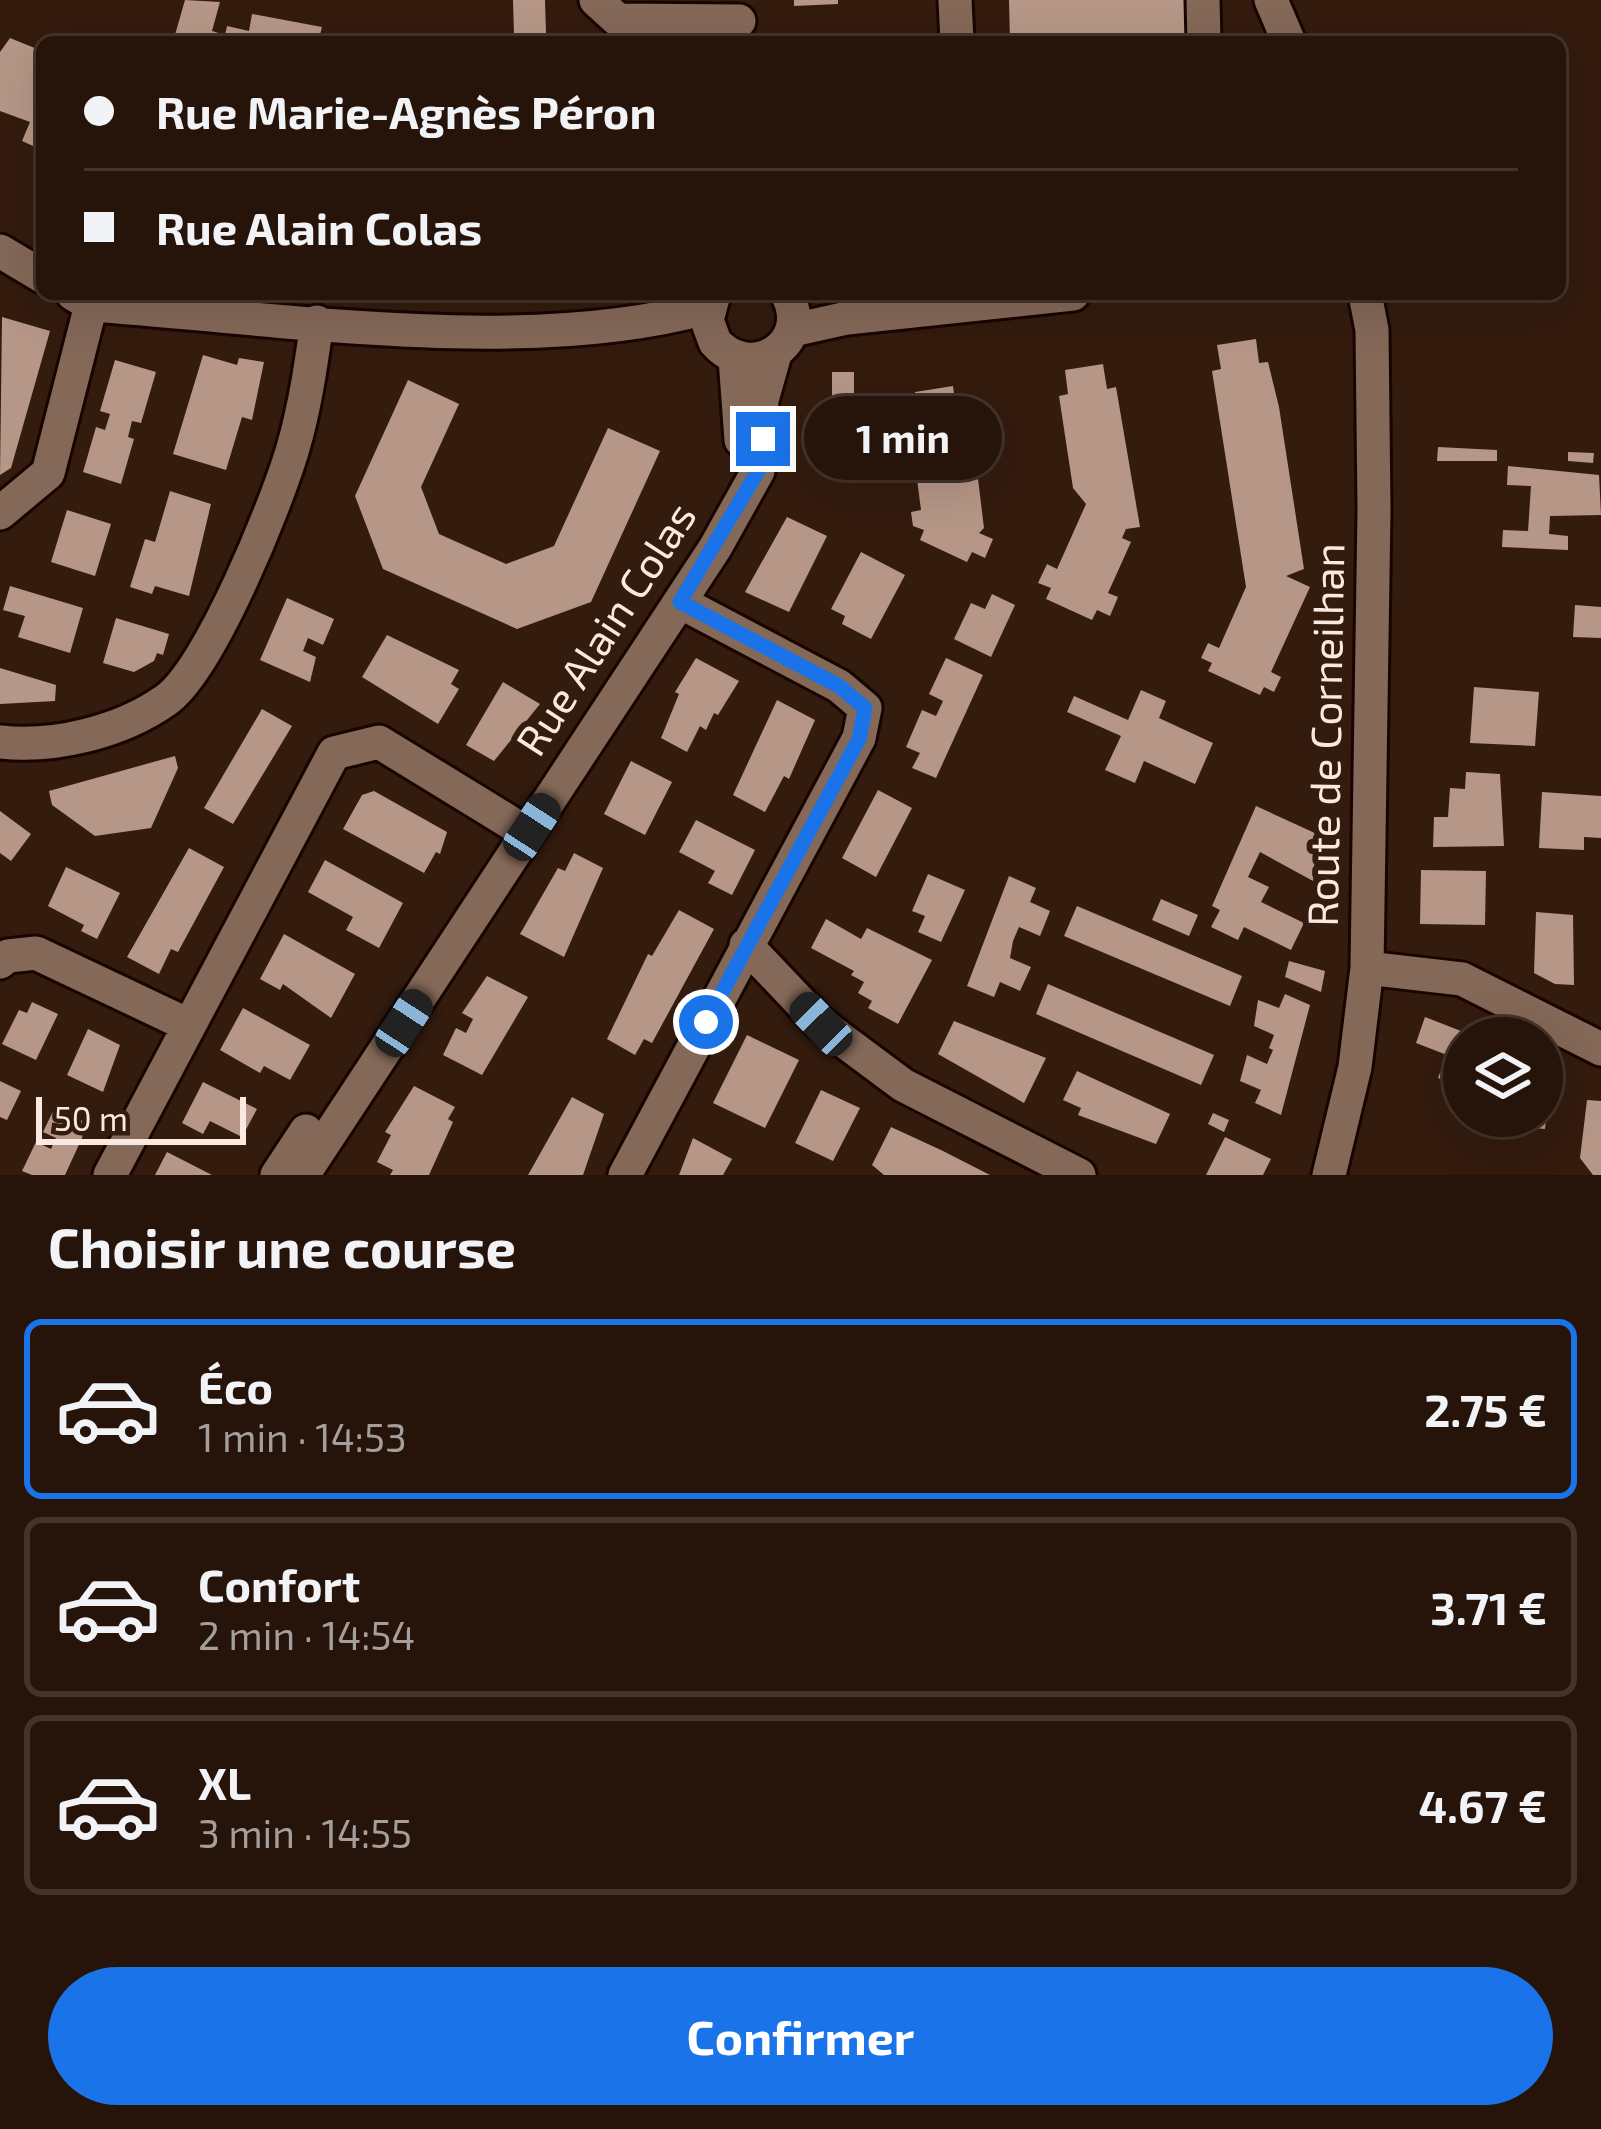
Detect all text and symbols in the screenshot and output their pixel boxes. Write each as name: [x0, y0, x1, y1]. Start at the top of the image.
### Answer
text: Rue Marie-Agnès Péron: [156, 84, 656, 138]
text: Rue Alain Colas: [156, 200, 482, 254]
callout: 1 min: [805, 397, 1003, 481]
route end: [736, 412, 790, 466]
text: 1 min: [856, 414, 950, 461]
street label: Rue Alain Colas: [504, 492, 705, 764]
street label: Route de Corneilhan: [1296, 543, 1352, 927]
car: [497, 787, 567, 867]
car: [369, 983, 439, 1063]
car: [783, 986, 859, 1062]
route start: [679, 995, 733, 1049]
map controls: [1443, 1017, 1563, 1137]
button: layers: [1443, 1017, 1563, 1137]
scale bar: [36, 1091, 246, 1144]
text: 50 m: [54, 1098, 128, 1138]
text: Choisir une course: [48, 1214, 516, 1279]
icon: car: [54, 1355, 162, 1463]
text: Éco: [198, 1359, 273, 1413]
text: 2.75 €: [1424, 1382, 1547, 1436]
text: 1 min · 14:53: [198, 1413, 407, 1460]
icon: car: [54, 1553, 162, 1661]
text: Confort: [198, 1557, 360, 1611]
text: 3.71 €: [1430, 1580, 1547, 1634]
text: 2 min · 14:54: [198, 1611, 415, 1658]
icon: car: [54, 1751, 162, 1859]
text: XL: [198, 1755, 251, 1809]
text: 4.67 €: [1418, 1778, 1547, 1832]
text: 3 min · 14:55: [198, 1809, 412, 1856]
button: Confirmer: [48, 1967, 1553, 2105]

